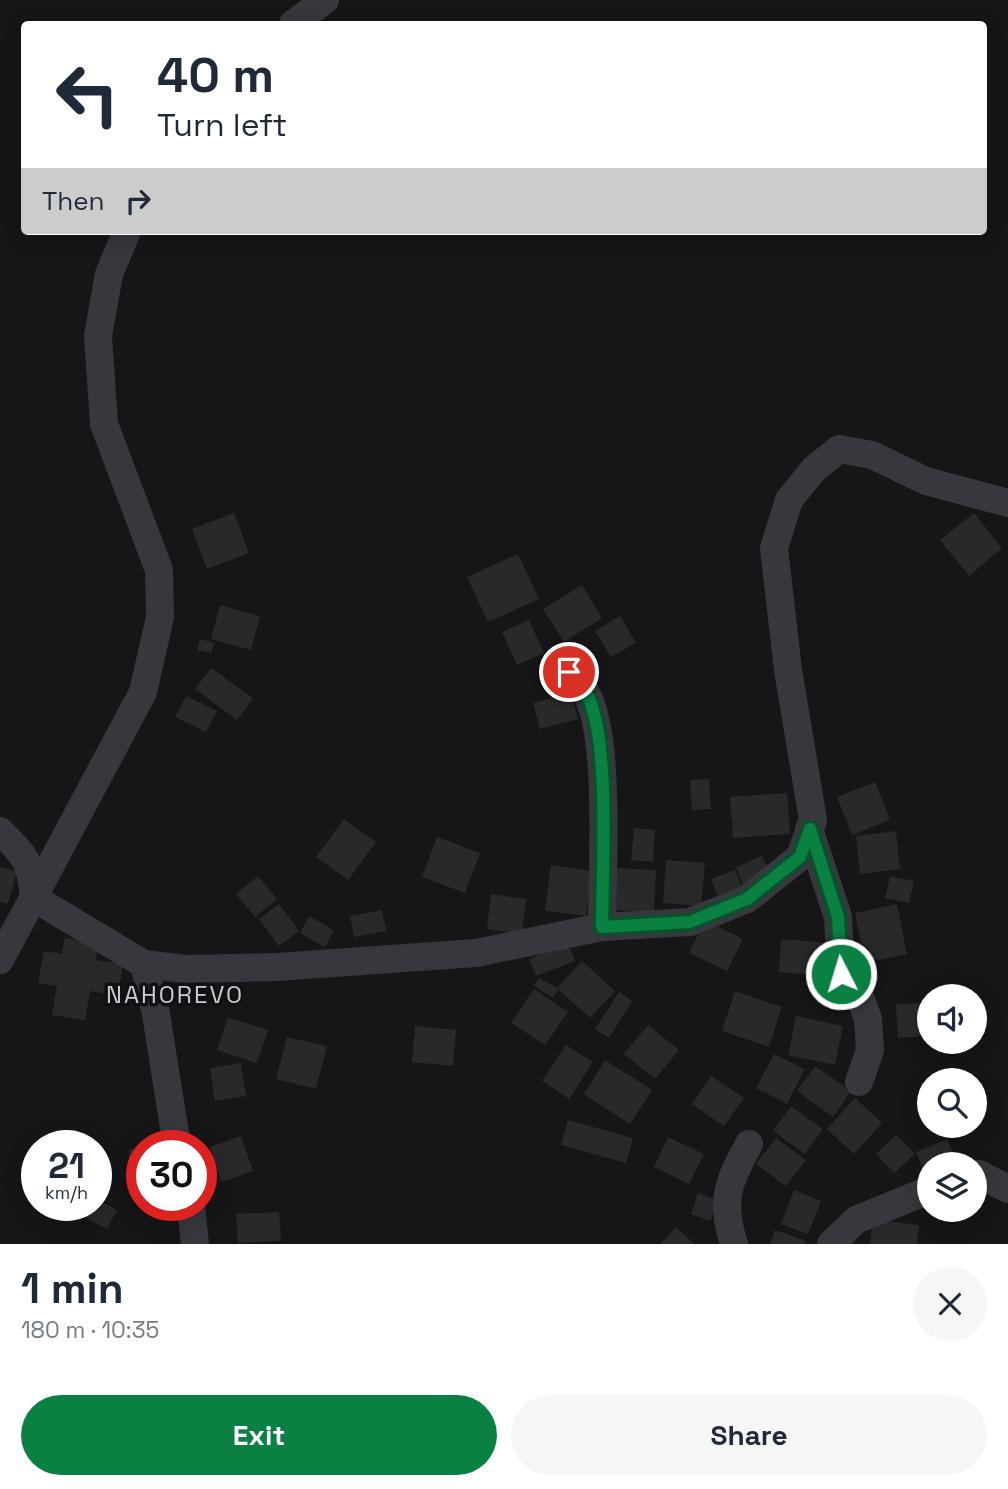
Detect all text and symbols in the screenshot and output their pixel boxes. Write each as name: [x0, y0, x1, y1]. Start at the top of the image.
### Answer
text: 40 m: [157, 44, 274, 106]
icon: left: [42, 49, 133, 140]
text: Turn left: [157, 105, 287, 145]
icon: right: [119, 182, 157, 220]
text: Then: [42, 184, 105, 218]
pin: [539, 642, 599, 702]
icon: arrive: [550, 653, 588, 691]
position arrow: [804, 937, 878, 1011]
district label: NAHOREVO: [106, 979, 244, 1010]
map controls: [917, 984, 987, 1222]
button: sound: [917, 984, 987, 1054]
button: search: [917, 1068, 987, 1138]
speed limit sign: 30: [126, 1130, 217, 1221]
text: 21: [48, 1144, 85, 1188]
button: layers: [917, 1152, 987, 1222]
text: km/h: [45, 1181, 88, 1204]
text: 1 min: [21, 1262, 124, 1315]
button: close: [913, 1267, 987, 1341]
text: 180 m · 10:35: [21, 1315, 159, 1345]
button: Exit: [21, 1395, 497, 1475]
button: Share: [511, 1395, 987, 1475]

